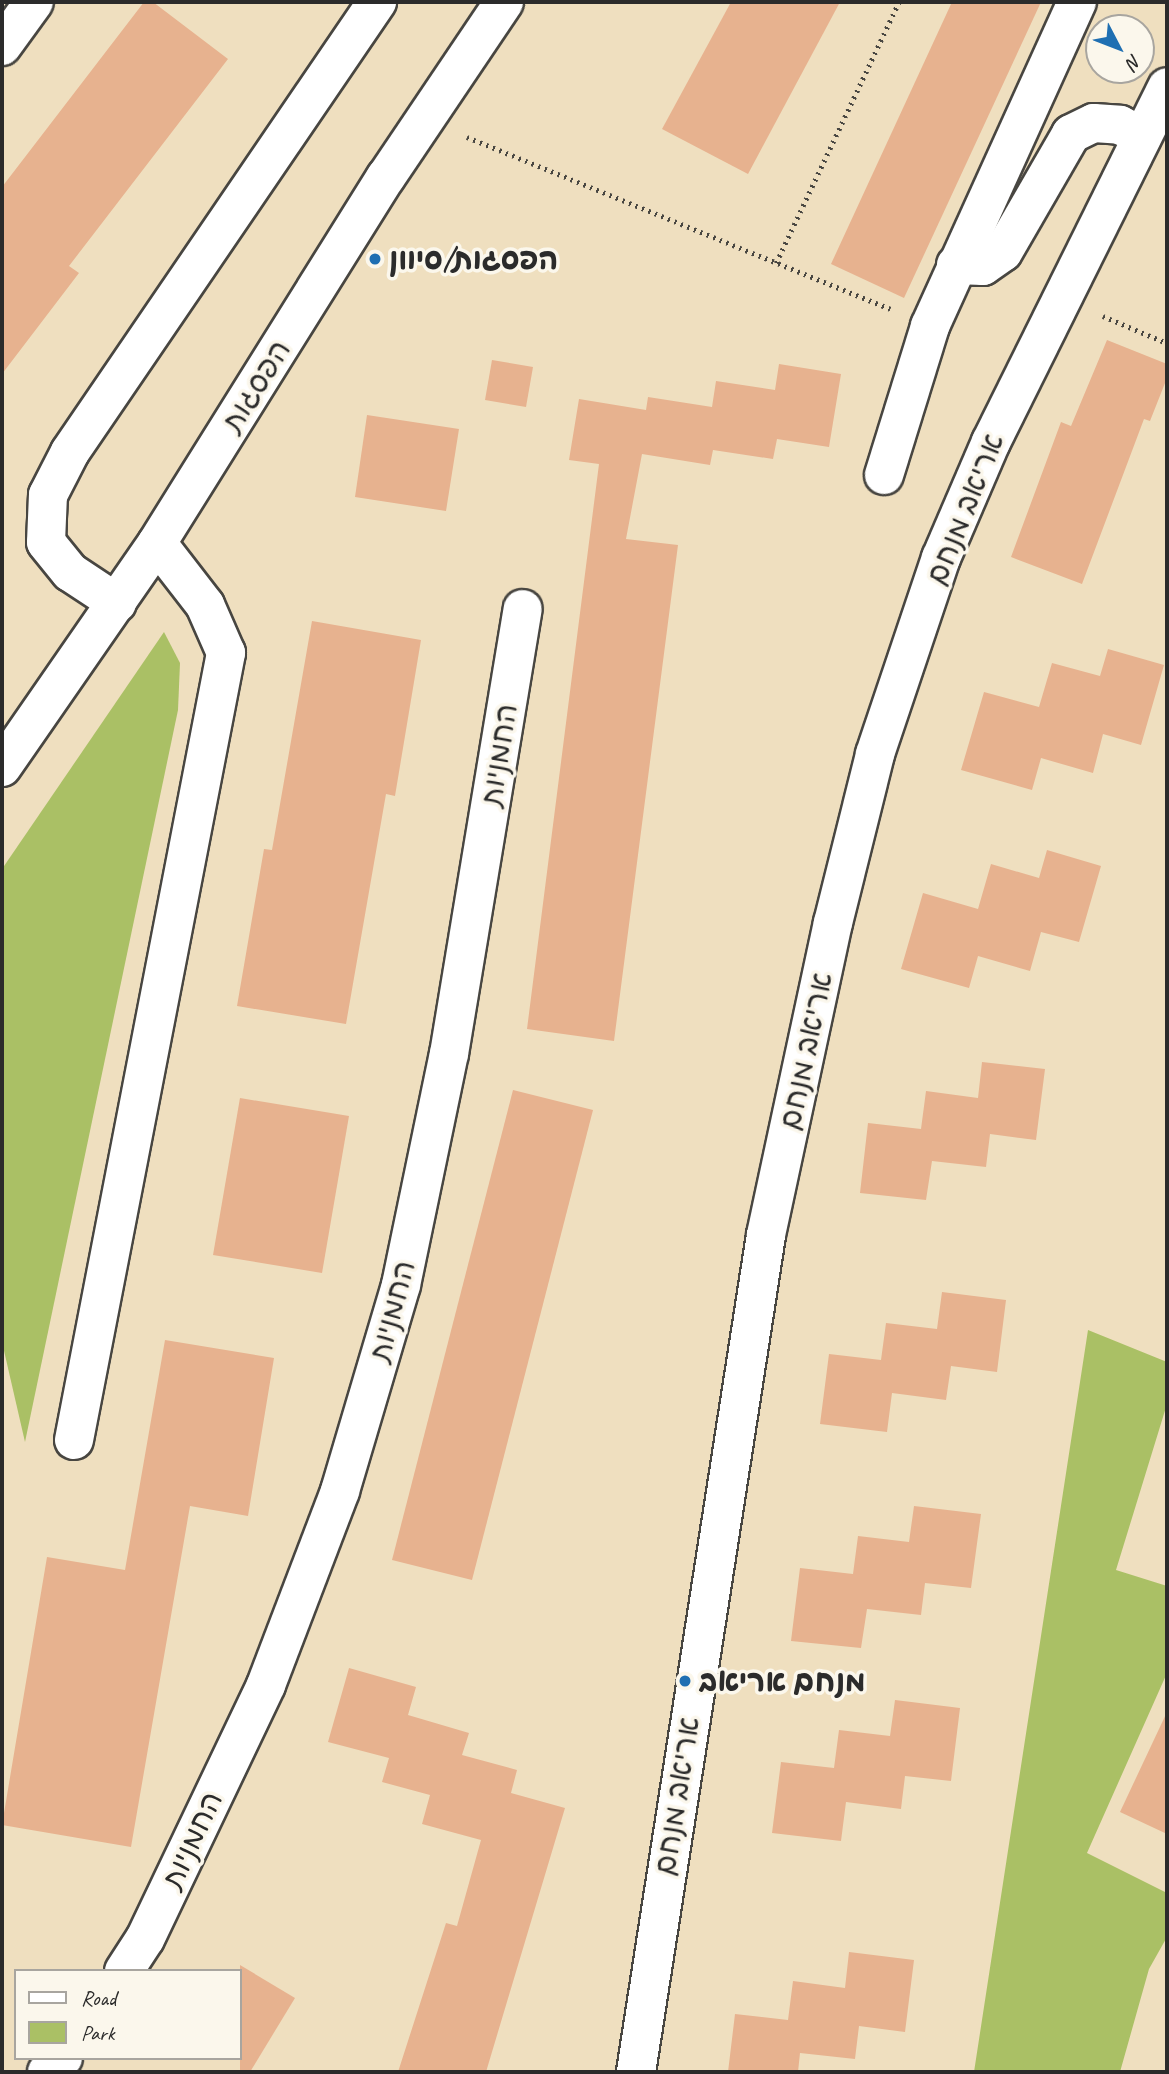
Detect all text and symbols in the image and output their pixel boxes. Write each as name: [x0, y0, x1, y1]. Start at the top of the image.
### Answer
north arrow: [1085, 14, 1155, 84]
text: N: [1121, 49, 1147, 74]
place label: הפסגות/סיוון: [389, 241, 558, 277]
marker: הפסגות/סיוון: [367, 251, 383, 267]
street label: הפסגות: [214, 333, 298, 439]
street label: אריאב מנחם: [918, 428, 1012, 590]
street label: החמניות: [473, 701, 525, 809]
street label: אריאב מנחם: [772, 969, 840, 1133]
street label: החמניות: [361, 1256, 423, 1366]
place label: מנחם אריאב: [699, 1663, 865, 1699]
marker: מנחם אריאב: [677, 1673, 693, 1689]
street label: אריאב מנחם: [647, 1714, 707, 1878]
street label: החמניות: [154, 1785, 230, 1895]
legend: [14, 1969, 242, 2060]
text: Road: [81, 1985, 116, 2011]
text: Park: [81, 2020, 114, 2046]

